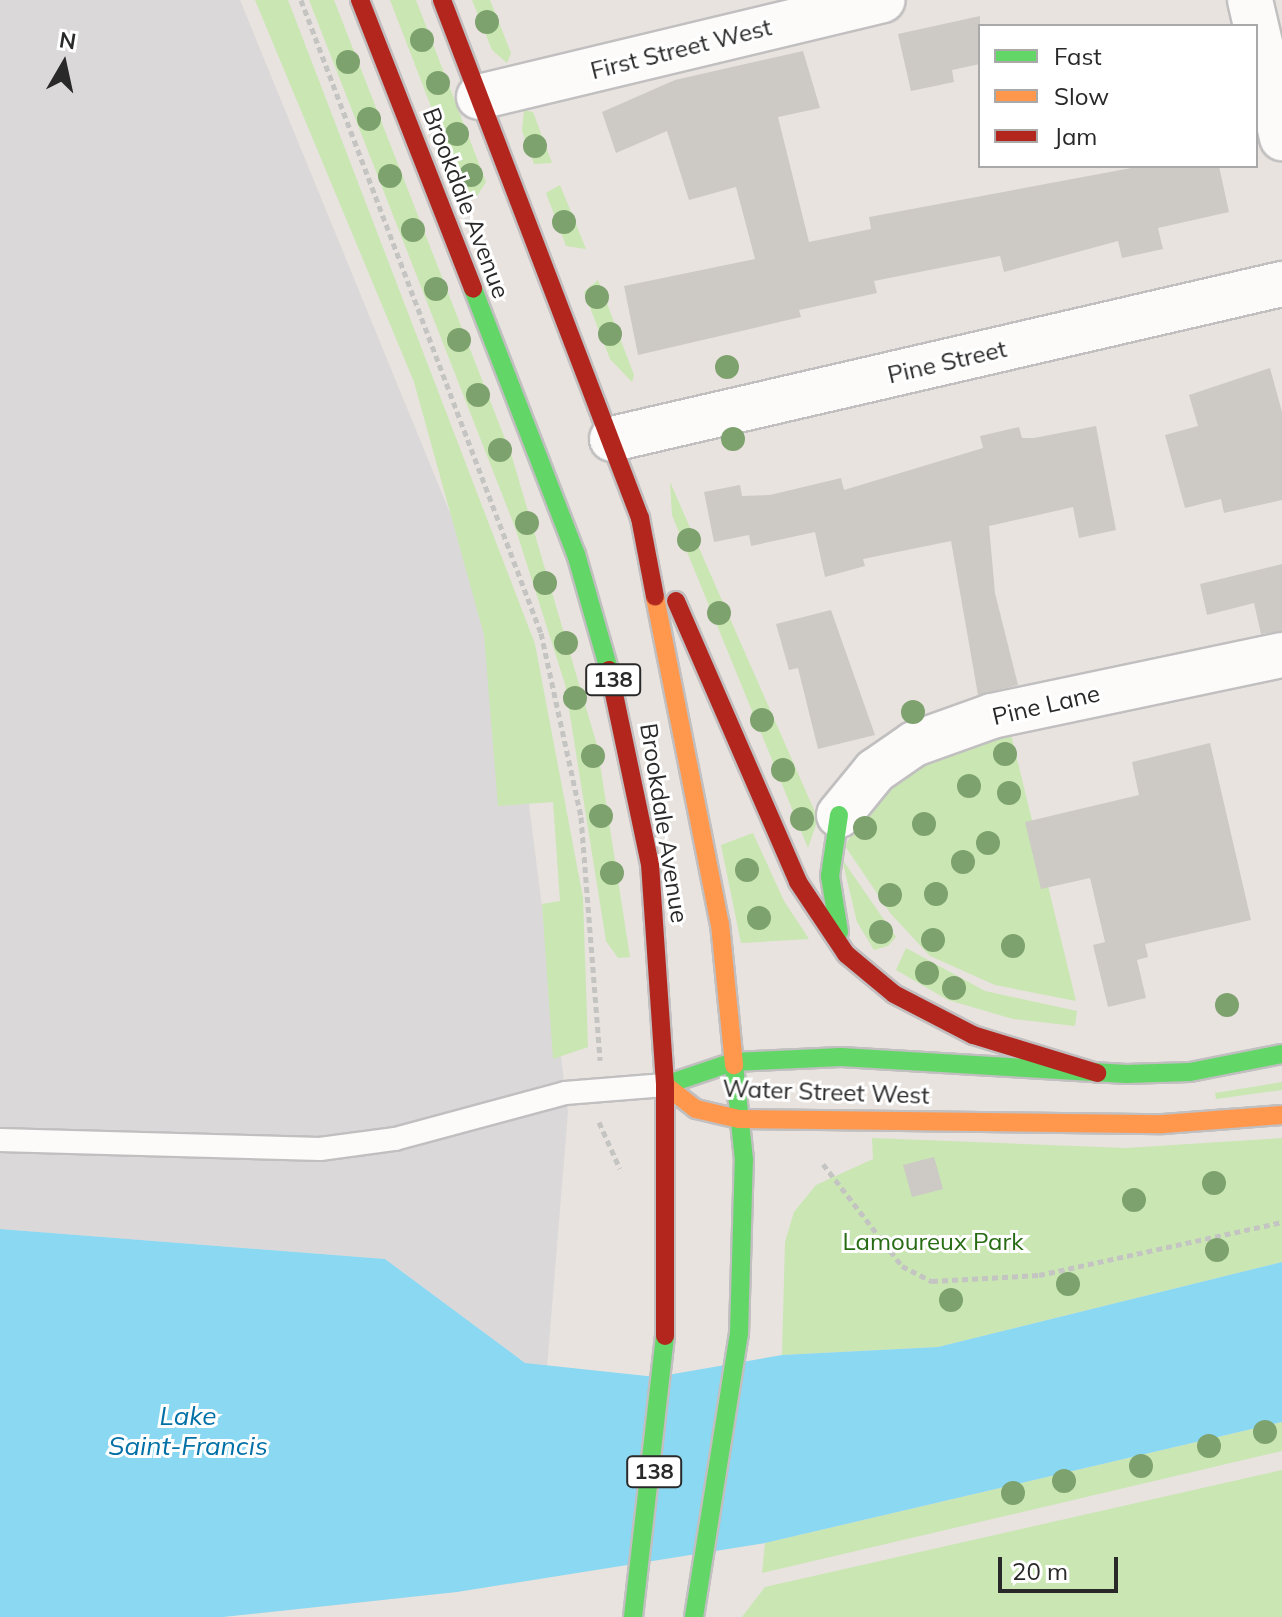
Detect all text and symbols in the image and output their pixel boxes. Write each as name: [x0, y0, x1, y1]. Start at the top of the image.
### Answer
street label: First Street West: [588, 13, 774, 85]
north arrow: [24, 24, 104, 104]
legend: [978, 24, 1258, 168]
text: N: [57, 25, 78, 55]
text: Fast: [1054, 41, 1102, 71]
text: Slow: [1054, 81, 1109, 111]
street label: Brookdale Avenue: [416, 104, 516, 302]
text: Jam: [1054, 121, 1097, 151]
street label: Pine Street: [885, 334, 1009, 390]
road number: 138: [585, 662, 641, 698]
street label: Pine Lane: [990, 679, 1102, 731]
street label: Brookdale Avenue: [634, 721, 694, 925]
street label: Water Street West: [722, 1074, 930, 1110]
park label: Lamoureux Park: [842, 1228, 1024, 1256]
water label: Lake Saint-Francis: [108, 1400, 268, 1462]
road number: 138: [626, 1454, 682, 1490]
scale bar: [1002, 1541, 1122, 1591]
text: 20 m: [1012, 1556, 1068, 1586]

